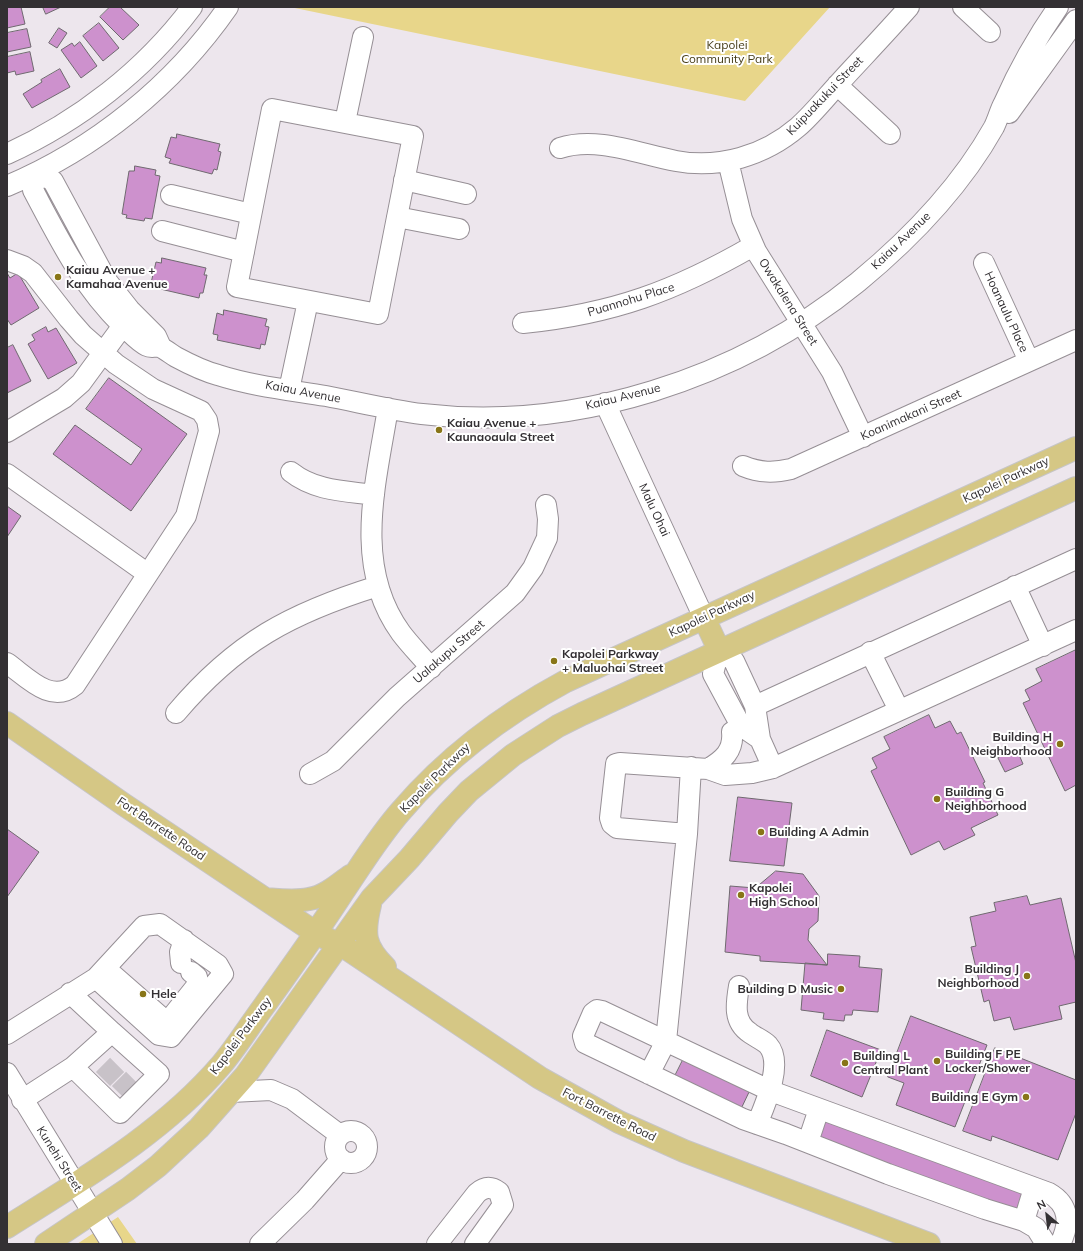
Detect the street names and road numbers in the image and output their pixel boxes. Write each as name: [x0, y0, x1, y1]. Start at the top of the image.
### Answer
street label: Kuipuakukui Street: [784, 54, 866, 138]
street label: Kaiau Avenue: [868, 209, 934, 273]
street label: Owakalena Street: [755, 256, 821, 348]
street label: Hoanaulu Place: [981, 269, 1031, 355]
street label: Puannohu Place: [586, 280, 676, 320]
street label: Kaiau Avenue: [264, 378, 342, 406]
street label: Kaiau Avenue: [584, 381, 662, 413]
street label: Koanimakani Street: [858, 386, 964, 444]
street label: Kapolei Parkway: [961, 454, 1051, 506]
street label: Malu Ohai: [635, 481, 673, 539]
street label: Kapolei Parkway: [667, 588, 757, 640]
street label: Ualakupu Street: [410, 617, 488, 687]
street label: Kapolei Parkway: [397, 740, 473, 816]
street label: Fort Barrette Road: [114, 794, 208, 864]
street label: Kapolei Parkway: [207, 994, 275, 1078]
street label: Fort Barrette Road: [560, 1085, 658, 1145]
street label: Kunehi Street: [33, 1124, 85, 1194]

